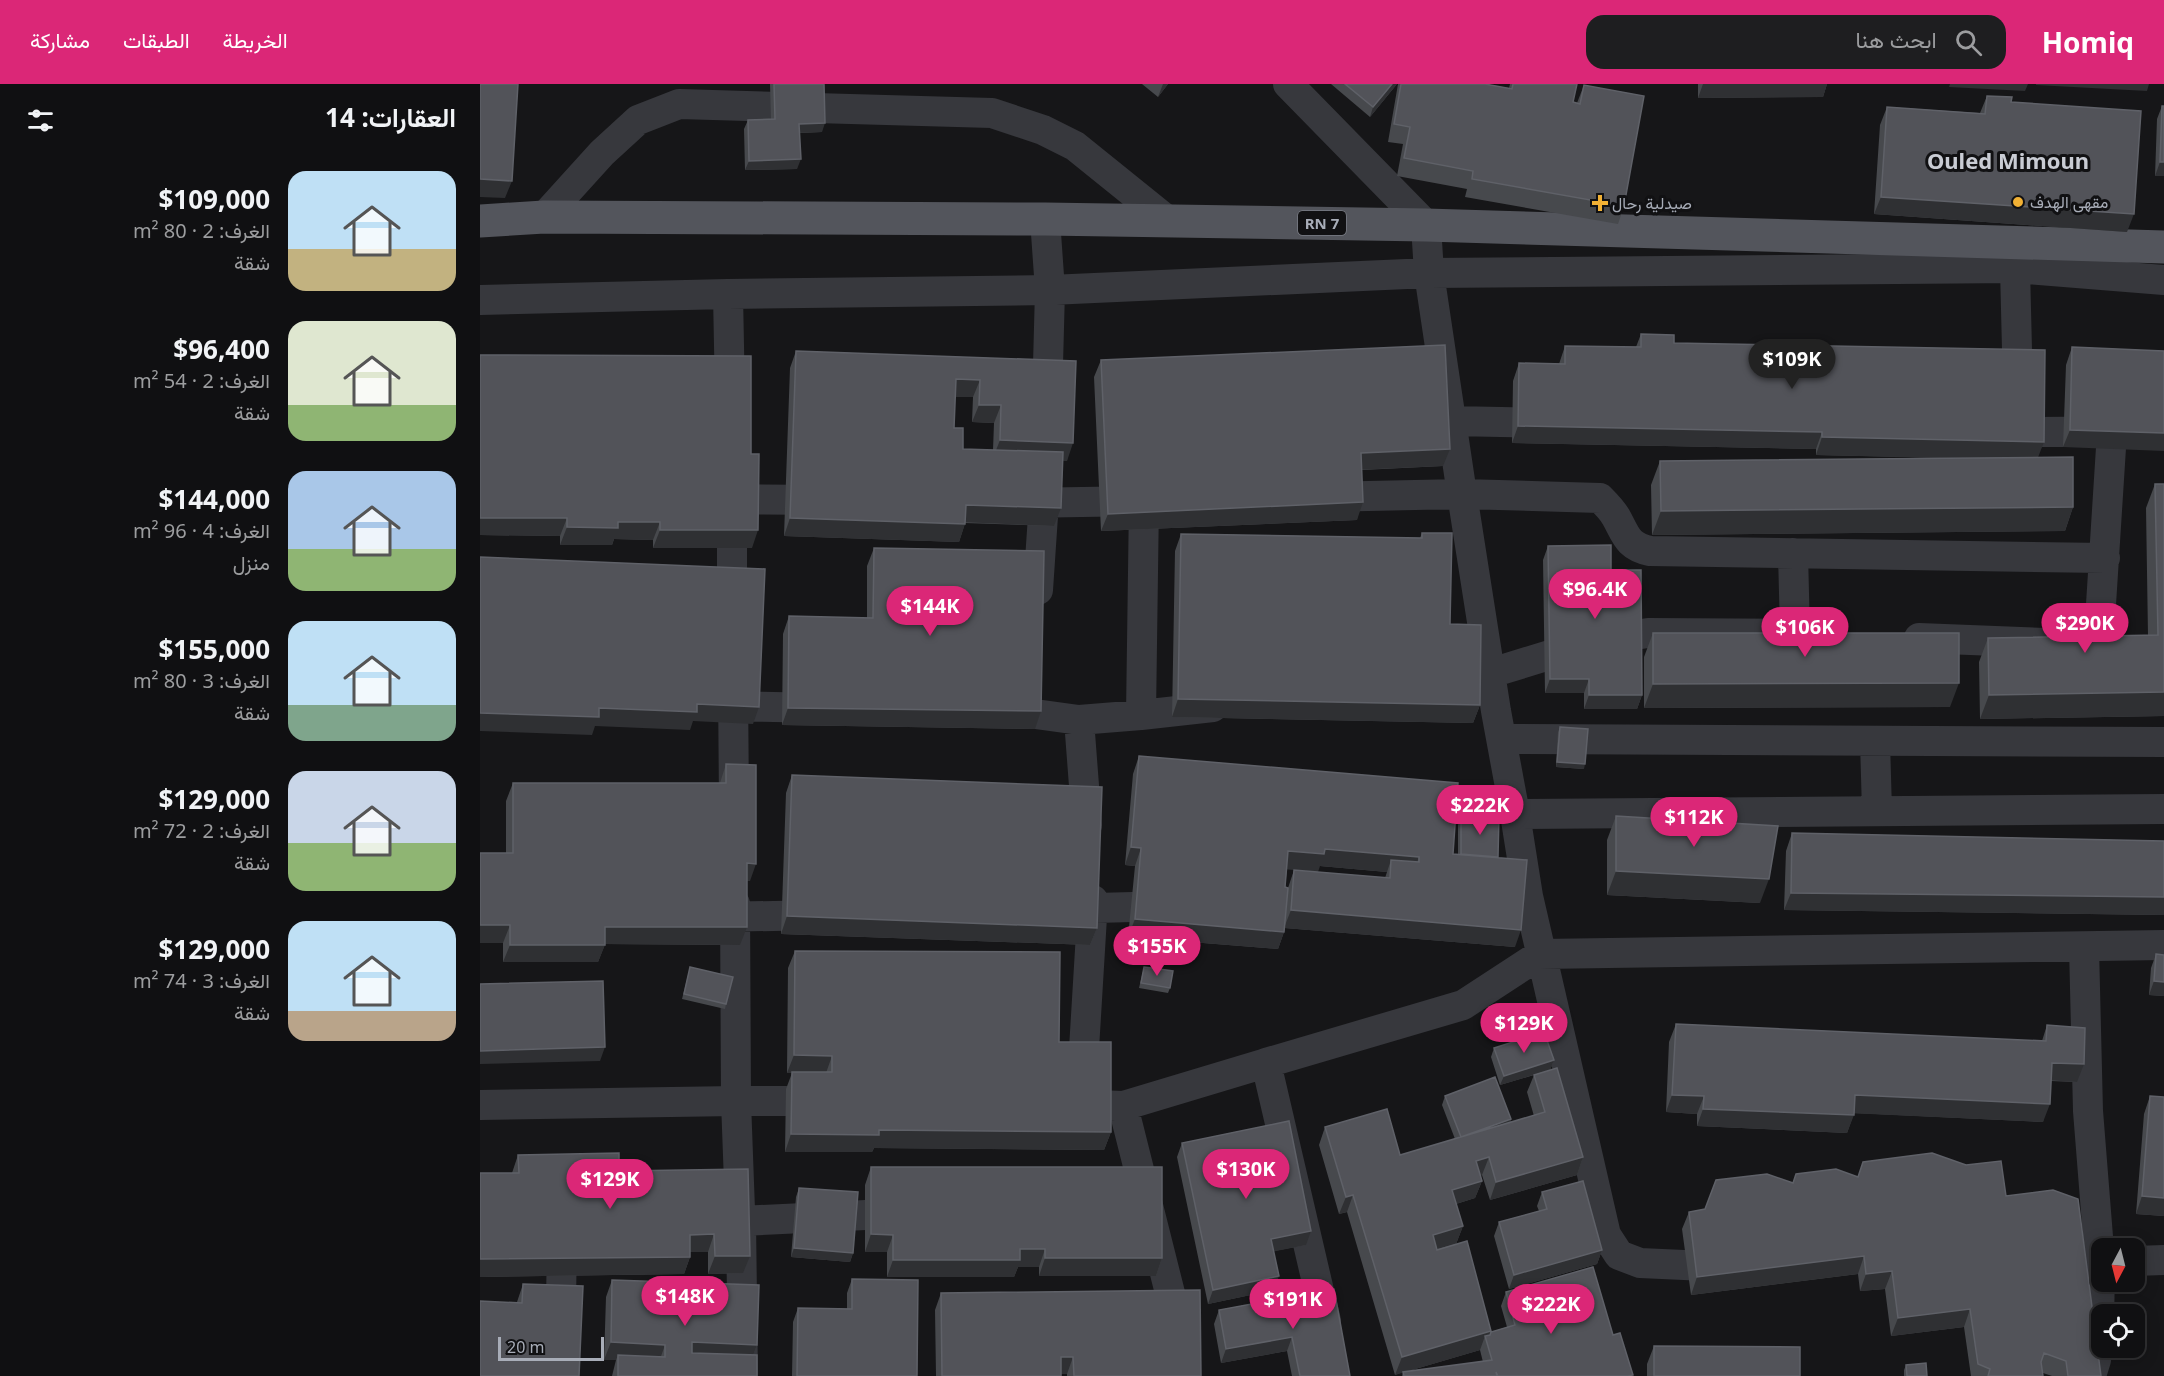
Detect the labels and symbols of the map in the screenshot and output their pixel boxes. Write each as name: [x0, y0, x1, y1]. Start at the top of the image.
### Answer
district label: Ouled Mimoun: [1927, 145, 2089, 175]
place label: مقهى الهدف: [2030, 191, 2108, 213]
place label: صيدلية رحال: [1612, 192, 1692, 214]
marker: مقهى الهدف: [2011, 195, 2025, 209]
marker: صيدلية رحال: [1593, 196, 1607, 210]
road number: RN 7: [1298, 211, 1346, 235]
pin: $109K: [1750, 339, 1834, 390]
pin: $96.4K: [1546, 569, 1644, 620]
pin: $144K: [888, 586, 972, 637]
pin: $290K: [2043, 603, 2127, 654]
pin: $106K: [1763, 607, 1847, 658]
pin: $222K: [1438, 785, 1522, 836]
pin: $112K: [1652, 797, 1736, 848]
pin: $155K: [1115, 926, 1199, 977]
pin: $129K: [1482, 1003, 1566, 1054]
pin: $130K: [1204, 1149, 1288, 1200]
pin: $129K: [568, 1159, 652, 1210]
north arrow: [2091, 1238, 2145, 1292]
pin: $148K: [643, 1276, 727, 1327]
pin: $191K: [1251, 1279, 1335, 1330]
pin: $222K: [1509, 1284, 1593, 1335]
scale bar: [498, 1334, 604, 1362]

